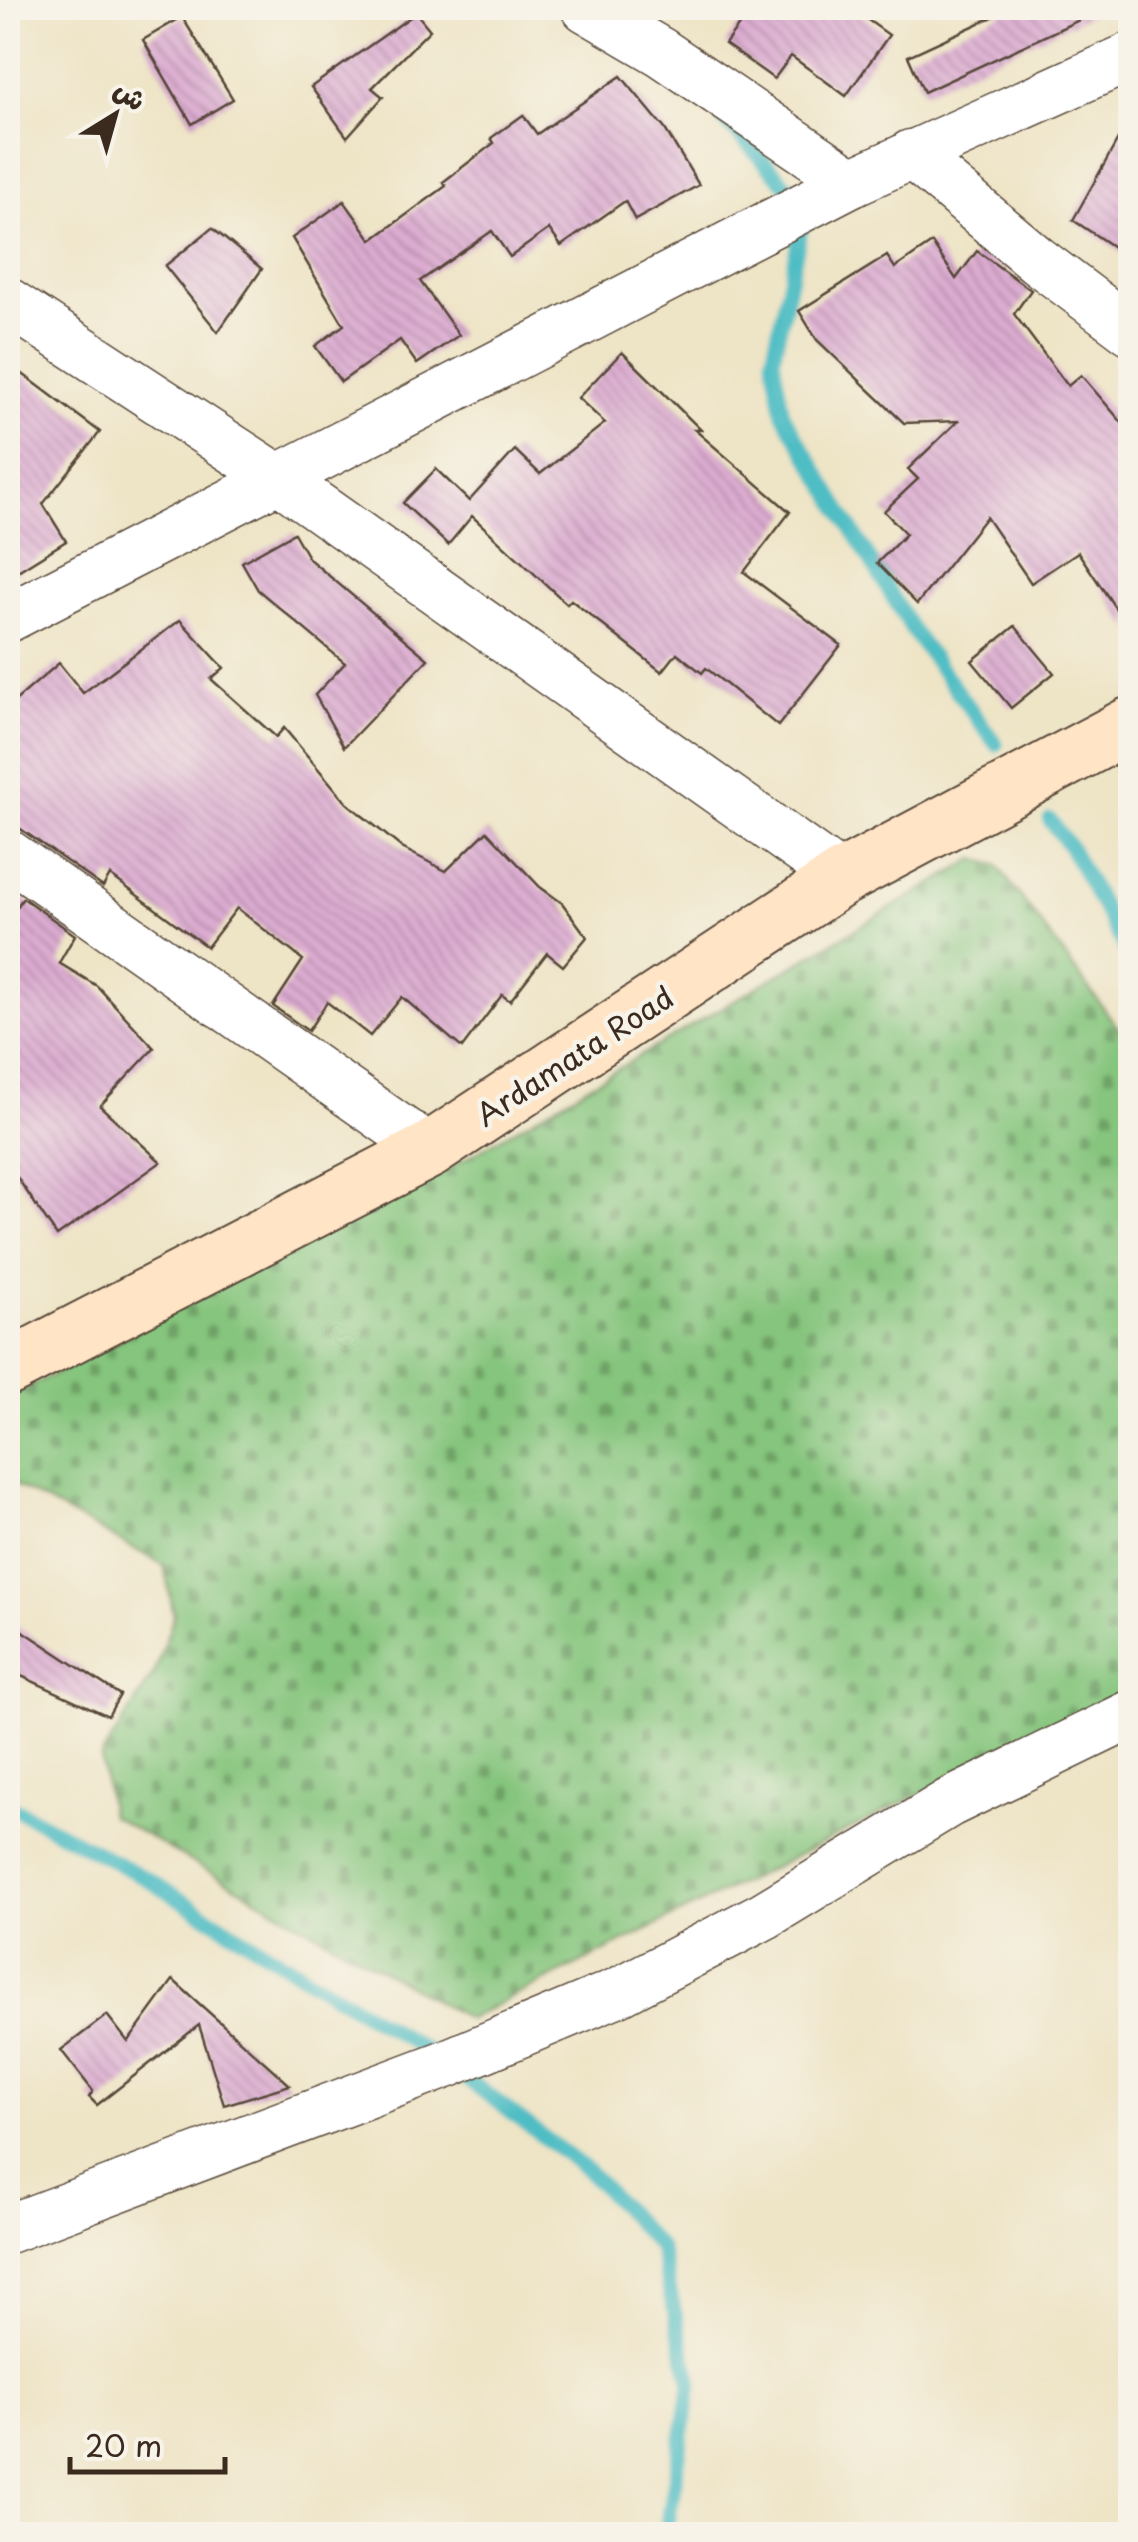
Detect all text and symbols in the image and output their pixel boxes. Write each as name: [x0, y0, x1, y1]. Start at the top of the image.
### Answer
north arrow: [65, 65, 165, 165]
text: ش: [106, 67, 156, 120]
street label: Ardamata Road: [466, 974, 682, 1136]
scale bar: [70, 2412, 225, 2474]
text: 20 m: [85, 2422, 162, 2467]

